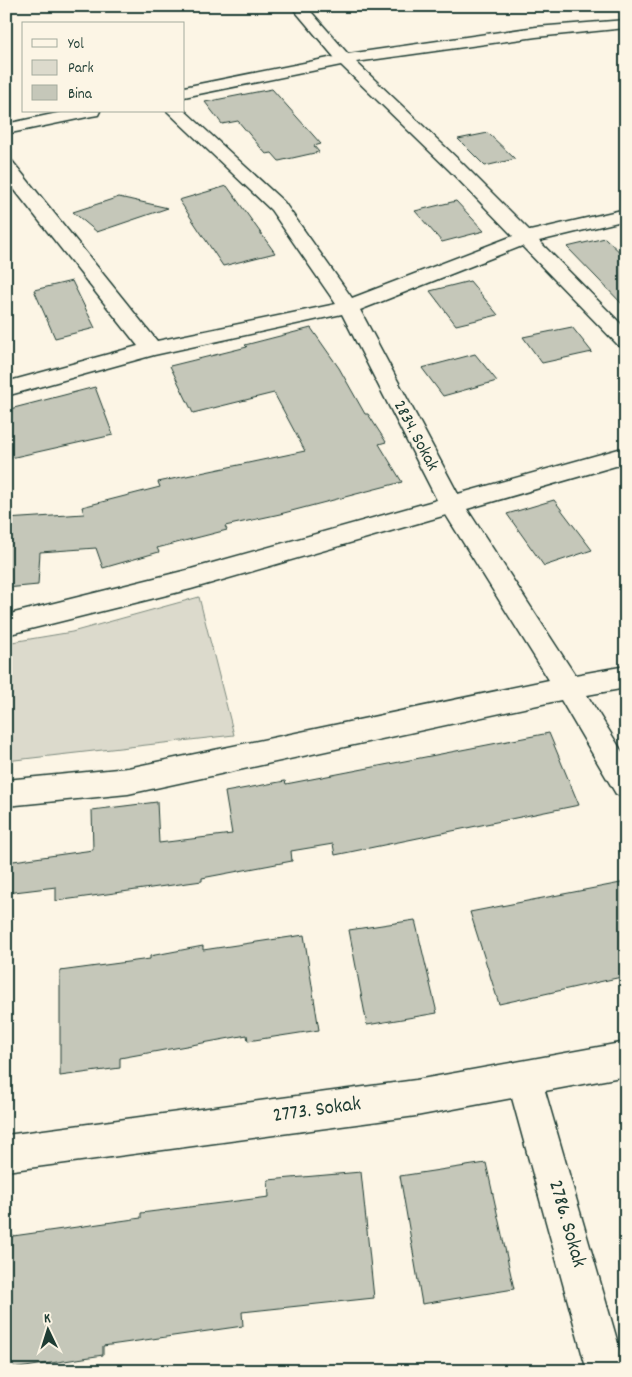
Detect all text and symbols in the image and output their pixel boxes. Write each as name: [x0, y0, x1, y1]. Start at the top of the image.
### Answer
legend: [22, 22, 185, 112]
text: Yol: [68, 34, 84, 56]
text: Park: [68, 58, 94, 80]
text: Bina: [68, 84, 93, 106]
street label: 2834. Sokak: [386, 396, 444, 476]
street label: 2773. Sokak: [271, 1090, 363, 1132]
street label: 2786. Sokak: [539, 1177, 593, 1271]
north arrow: [22, 1304, 72, 1354]
text: K: [43, 1309, 52, 1329]

